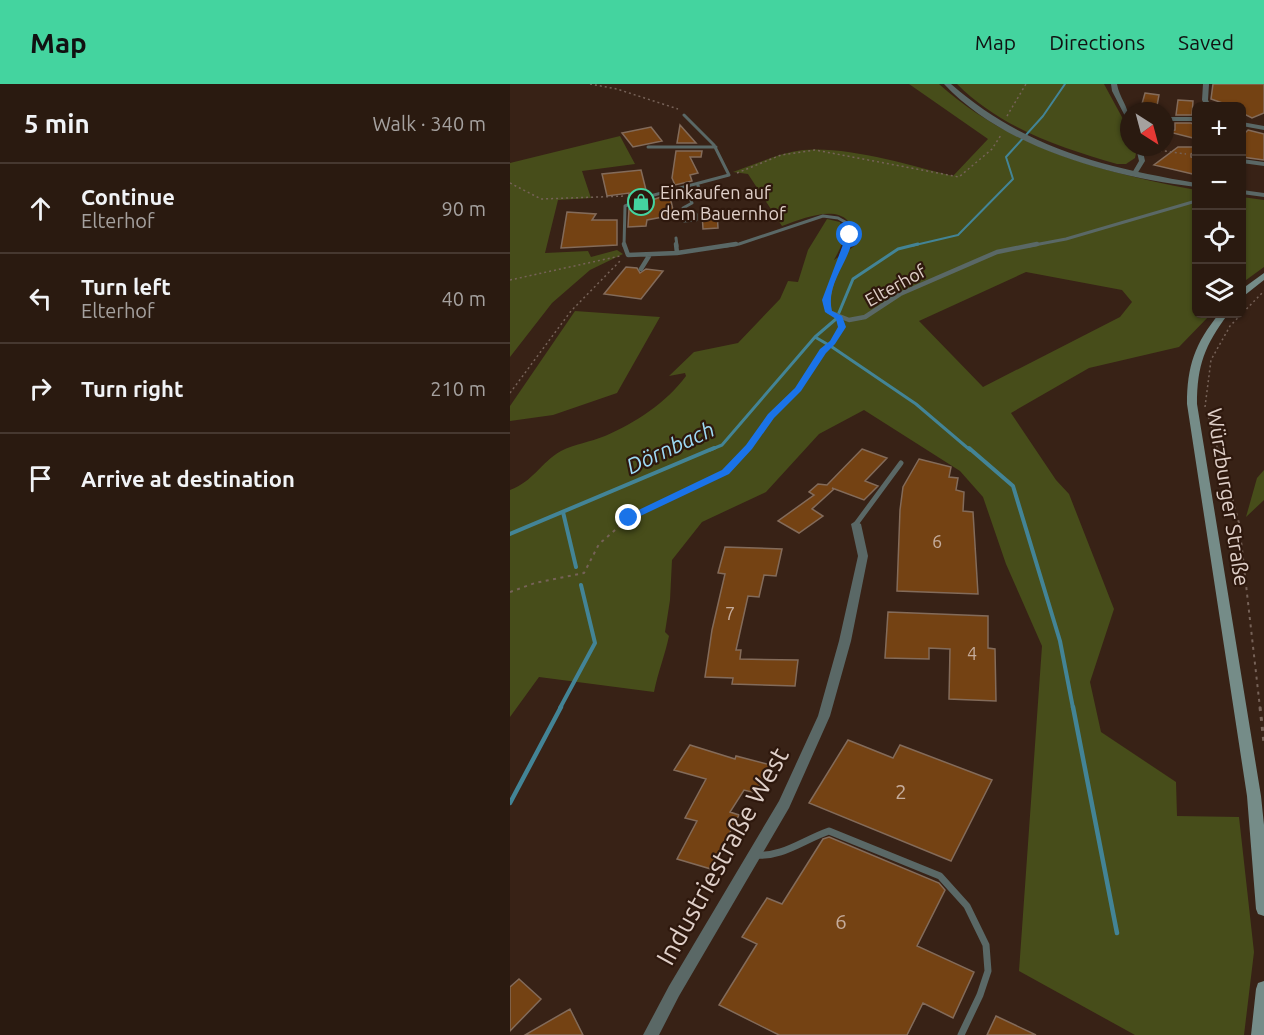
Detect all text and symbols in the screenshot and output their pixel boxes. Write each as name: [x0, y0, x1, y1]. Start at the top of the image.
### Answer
text: Map: [30, 27, 87, 58]
text: Map: [975, 30, 1016, 54]
text: Directions: [1049, 30, 1145, 54]
text: Saved: [1178, 30, 1234, 54]
north arrow: [1120, 102, 1174, 156]
map controls: [1192, 102, 1246, 318]
button: +: [1192, 102, 1246, 156]
text: 5 min: [24, 109, 90, 138]
text: Walk · 340 m: [373, 112, 486, 135]
button: −: [1192, 156, 1246, 210]
place label: Einkaufen auf dem Bauernhof: [660, 182, 786, 223]
text: Continue: [81, 184, 175, 209]
shop icon: Einkaufen auf dem Bauernhof: [626, 187, 656, 217]
icon: ahead: [24, 192, 57, 225]
text: 90 m: [442, 197, 486, 220]
text: Elterhof: [81, 209, 155, 232]
button: locate: [1192, 210, 1246, 264]
route start: [836, 221, 862, 247]
street label: Elterhof: [861, 260, 929, 310]
button: layers: [1192, 264, 1246, 318]
text: Turn left: [81, 274, 171, 299]
icon: left: [24, 282, 57, 315]
text: 40 m: [442, 287, 486, 310]
text: Elterhof: [81, 299, 155, 322]
icon: right: [24, 372, 57, 405]
text: Turn right: [81, 376, 183, 401]
text: 210 m: [430, 377, 486, 400]
street label: Würzburger Straße: [1203, 406, 1255, 588]
water label: Dörnbach: [622, 416, 718, 478]
icon: arrive: [24, 462, 57, 495]
text: Arrive at destination: [81, 466, 295, 491]
route end: [615, 504, 641, 530]
house number: 6: [932, 531, 942, 551]
house number: 7: [725, 603, 735, 623]
house number: 4: [967, 643, 977, 663]
street label: Industriestraße West: [650, 742, 794, 970]
house number: 2: [895, 779, 907, 803]
house number: 6: [835, 909, 847, 933]

